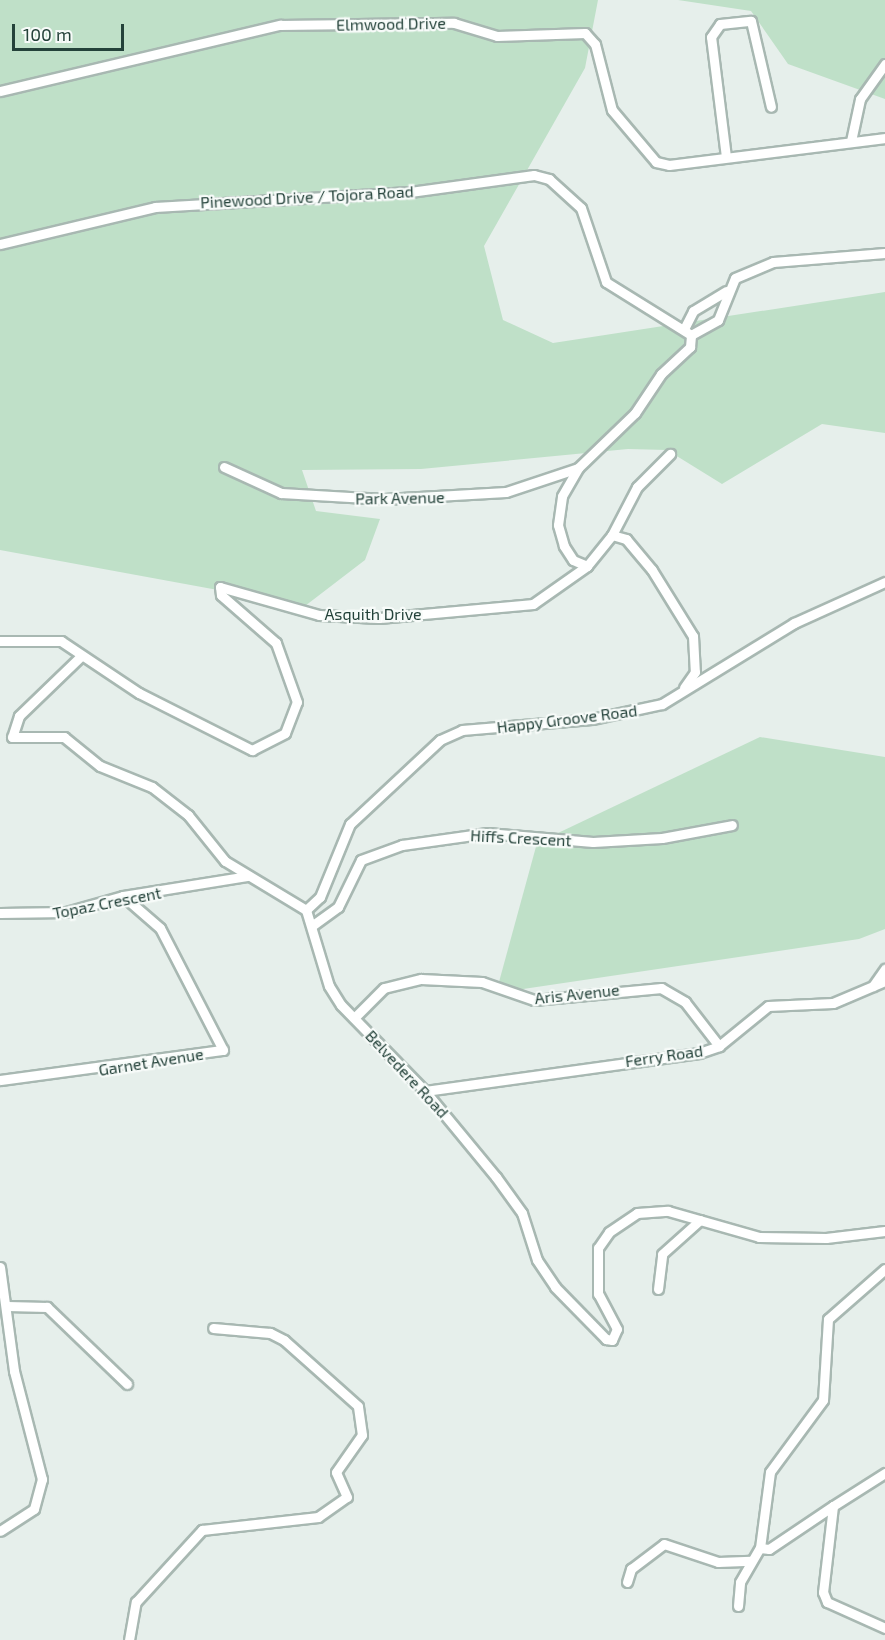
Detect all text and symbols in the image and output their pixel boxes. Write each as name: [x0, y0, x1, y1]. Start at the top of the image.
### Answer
scale bar: [15, 12, 128, 50]
street label: Elmwood Drive: [336, 13, 446, 35]
text: 100 m: [23, 23, 72, 45]
street label: Pinewood Drive / Tojora Road: [200, 182, 414, 212]
street label: Park Avenue: [355, 488, 445, 508]
street label: Asquith Drive: [324, 604, 422, 624]
street label: Happy Groove Road: [496, 701, 638, 737]
street label: Hiffs Crescent: [470, 826, 572, 850]
street label: Topaz Crescent: [51, 883, 163, 923]
street label: Aris Avenue: [533, 980, 621, 1008]
street label: Belvedere Road: [361, 1026, 453, 1122]
street label: Ferry Road: [624, 1041, 704, 1071]
street label: Garnet Avenue: [97, 1044, 205, 1080]

